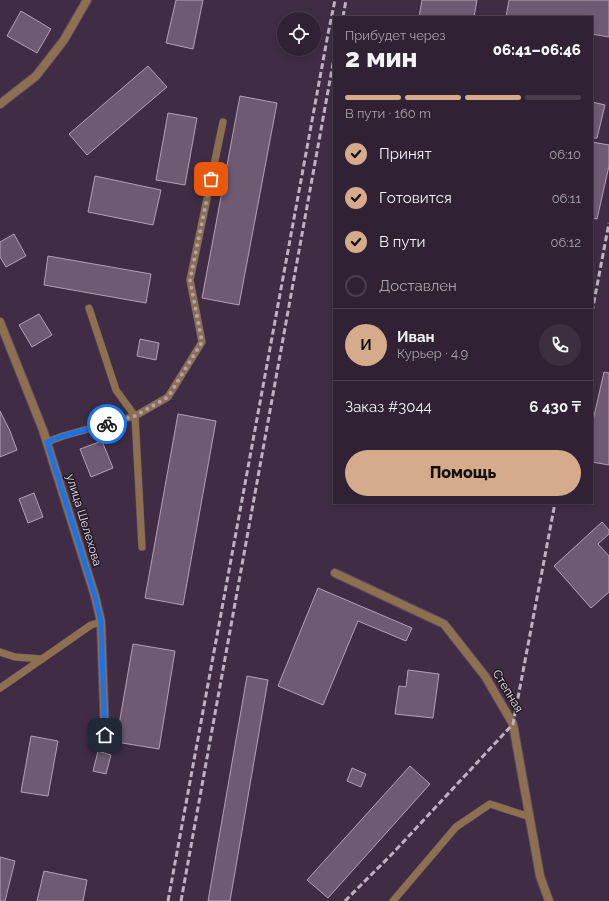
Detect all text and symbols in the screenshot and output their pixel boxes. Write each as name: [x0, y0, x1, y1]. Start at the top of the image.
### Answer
map controls: [277, 12, 321, 56]
button: locate: [277, 12, 321, 56]
text: Прибудет через: [345, 28, 445, 43]
text: 06:41–06:46: [493, 41, 581, 59]
text: 2 мин: [345, 43, 417, 73]
text: В пути · 160 m: [345, 106, 431, 121]
icon: check: [345, 143, 367, 165]
text: Принят: [379, 145, 432, 163]
text: 06:10: [549, 147, 581, 162]
pin: [194, 162, 228, 196]
icon: bag: [200, 168, 222, 190]
icon: check: [345, 187, 367, 209]
text: Готовится: [379, 189, 452, 207]
text: 06:11: [552, 191, 581, 206]
icon: check: [345, 231, 367, 253]
text: В пути: [379, 233, 426, 251]
text: 06:12: [550, 235, 581, 250]
text: Доставлен: [379, 277, 457, 295]
button: phone: [539, 324, 581, 366]
text: Иван: [397, 328, 435, 346]
text: И: [360, 336, 372, 354]
text: Курьер · 4.9: [397, 346, 468, 361]
text: Заказ #3044: [345, 398, 432, 416]
text: 6 430 ₸: [529, 398, 581, 416]
courier: [87, 404, 127, 444]
icon: bike: [96, 413, 118, 435]
button: Помощь: [345, 450, 581, 496]
street label: улица Шелехова: [63, 472, 105, 568]
street label: Степная: [490, 667, 526, 715]
pin: [88, 718, 122, 752]
icon: home: [94, 724, 116, 746]

